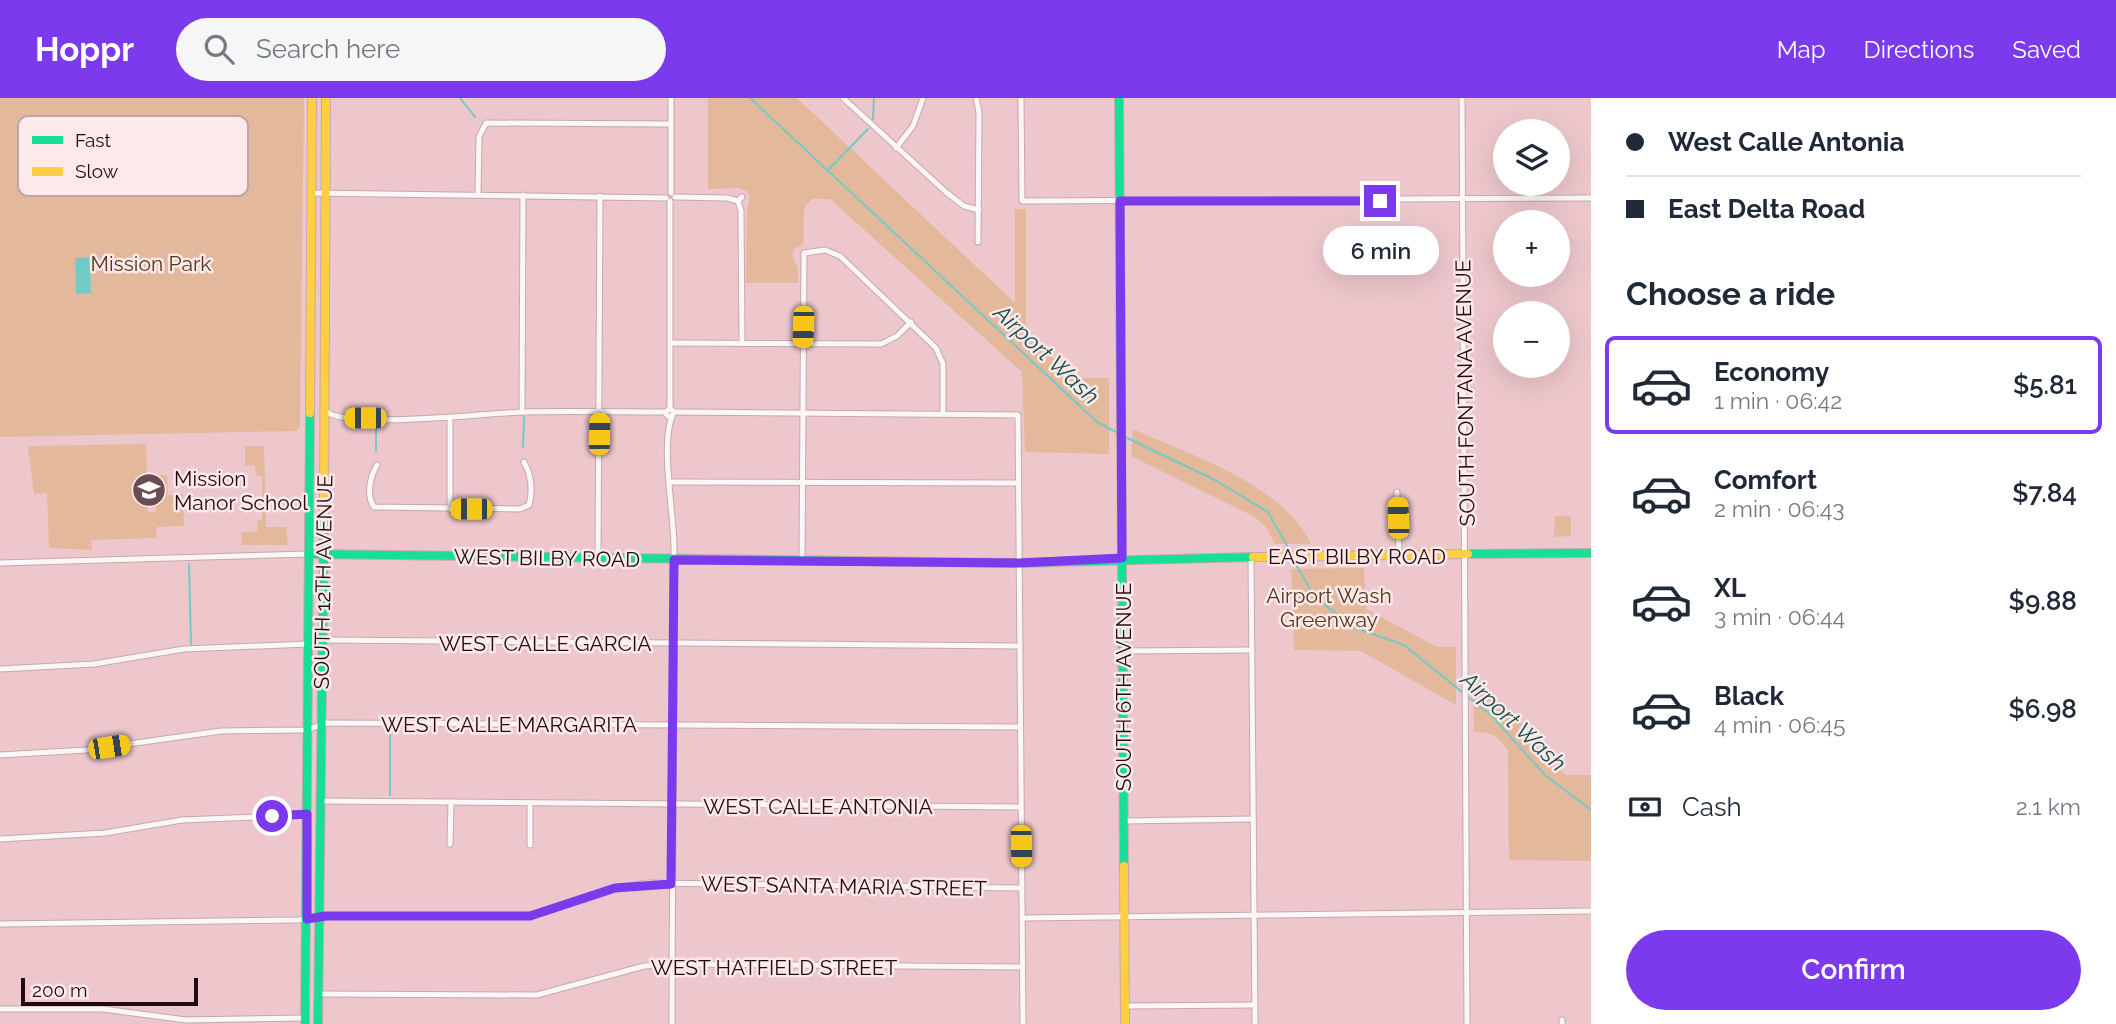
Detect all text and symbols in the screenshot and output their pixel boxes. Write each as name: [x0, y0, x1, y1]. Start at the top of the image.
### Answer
search box: [176, 18, 666, 81]
text: Hoppr: [35, 30, 134, 69]
icon: search: [200, 30, 238, 68]
text: Search here: [256, 34, 400, 64]
text: Map: [1777, 35, 1826, 64]
text: Directions: [1864, 35, 1974, 64]
text: Saved: [2012, 35, 2081, 64]
legend: [18, 116, 248, 196]
map controls: [1493, 119, 1570, 378]
button: layers: [1493, 119, 1570, 196]
text: West Calle Antonia: [1668, 127, 1904, 157]
text: Fast: [75, 129, 111, 151]
text: Slow: [75, 160, 119, 182]
route end: [1364, 185, 1396, 217]
text: East Delta Road: [1668, 194, 1865, 224]
button: +: [1493, 210, 1570, 287]
callout: 6 min: [1322, 226, 1438, 274]
text: 6 min: [1351, 237, 1411, 264]
park label: Mission Park: [91, 251, 211, 276]
street label: SOUTH FONTANA AVENUE: [1450, 259, 1480, 527]
text: Choose a ride: [1626, 275, 1835, 312]
water label: Airport Wash: [987, 297, 1105, 409]
button: −: [1493, 301, 1570, 378]
car: [792, 306, 815, 348]
icon: car: [1630, 354, 1693, 417]
text: Economy: [1714, 357, 1829, 387]
text: $5.81: [2013, 370, 2077, 400]
text: 1 min · 06:42: [1714, 387, 1842, 414]
car: [345, 408, 387, 429]
car: [589, 413, 610, 455]
icon: car: [1630, 462, 1693, 525]
text: Comfort: [1714, 465, 1817, 495]
place label: Mission Manor School: [174, 466, 308, 515]
school or university icon: Mission Manor School: [130, 471, 168, 509]
street label: SOUTH 12TH AVENUE: [309, 474, 337, 690]
text: $7.84: [2012, 478, 2077, 508]
text: 2 min · 06:43: [1714, 495, 1845, 522]
car: [1387, 497, 1410, 539]
car: [451, 499, 493, 520]
street label: WEST BILBY ROAD: [454, 544, 640, 572]
street label: EAST BILBY ROAD: [1268, 544, 1446, 569]
icon: car: [1630, 570, 1693, 633]
text: XL: [1714, 573, 1746, 603]
street label: SOUTH 6TH AVENUE: [1111, 583, 1136, 791]
park label: Airport Wash Greenway: [1266, 583, 1392, 632]
text: $9.88: [2009, 586, 2077, 616]
text: 3 min · 06:44: [1714, 603, 1845, 630]
street label: WEST CALLE GARCIA: [439, 631, 651, 656]
water label: Airport Wash: [1454, 664, 1572, 776]
icon: car: [1630, 678, 1693, 741]
text: Black: [1714, 681, 1784, 711]
text: $6.98: [2008, 694, 2077, 724]
text: 4 min · 06:45: [1714, 711, 1845, 738]
street label: WEST CALLE MARGARITA: [381, 712, 637, 737]
car: [87, 733, 132, 761]
icon: cash: [1626, 788, 1664, 826]
text: Cash: [1682, 792, 1742, 822]
text: 2.1 km: [2016, 793, 2081, 820]
street label: WEST CALLE ANTONIA: [703, 794, 933, 819]
route start: [256, 800, 288, 832]
car: [1011, 825, 1032, 867]
street label: WEST SANTA MARIA STREET: [701, 871, 987, 901]
button: Confirm: [1626, 930, 2081, 1010]
street label: WEST HATFIELD STREET: [651, 955, 897, 980]
scale bar: [21, 975, 198, 1007]
text: 200 m: [32, 979, 87, 1001]

